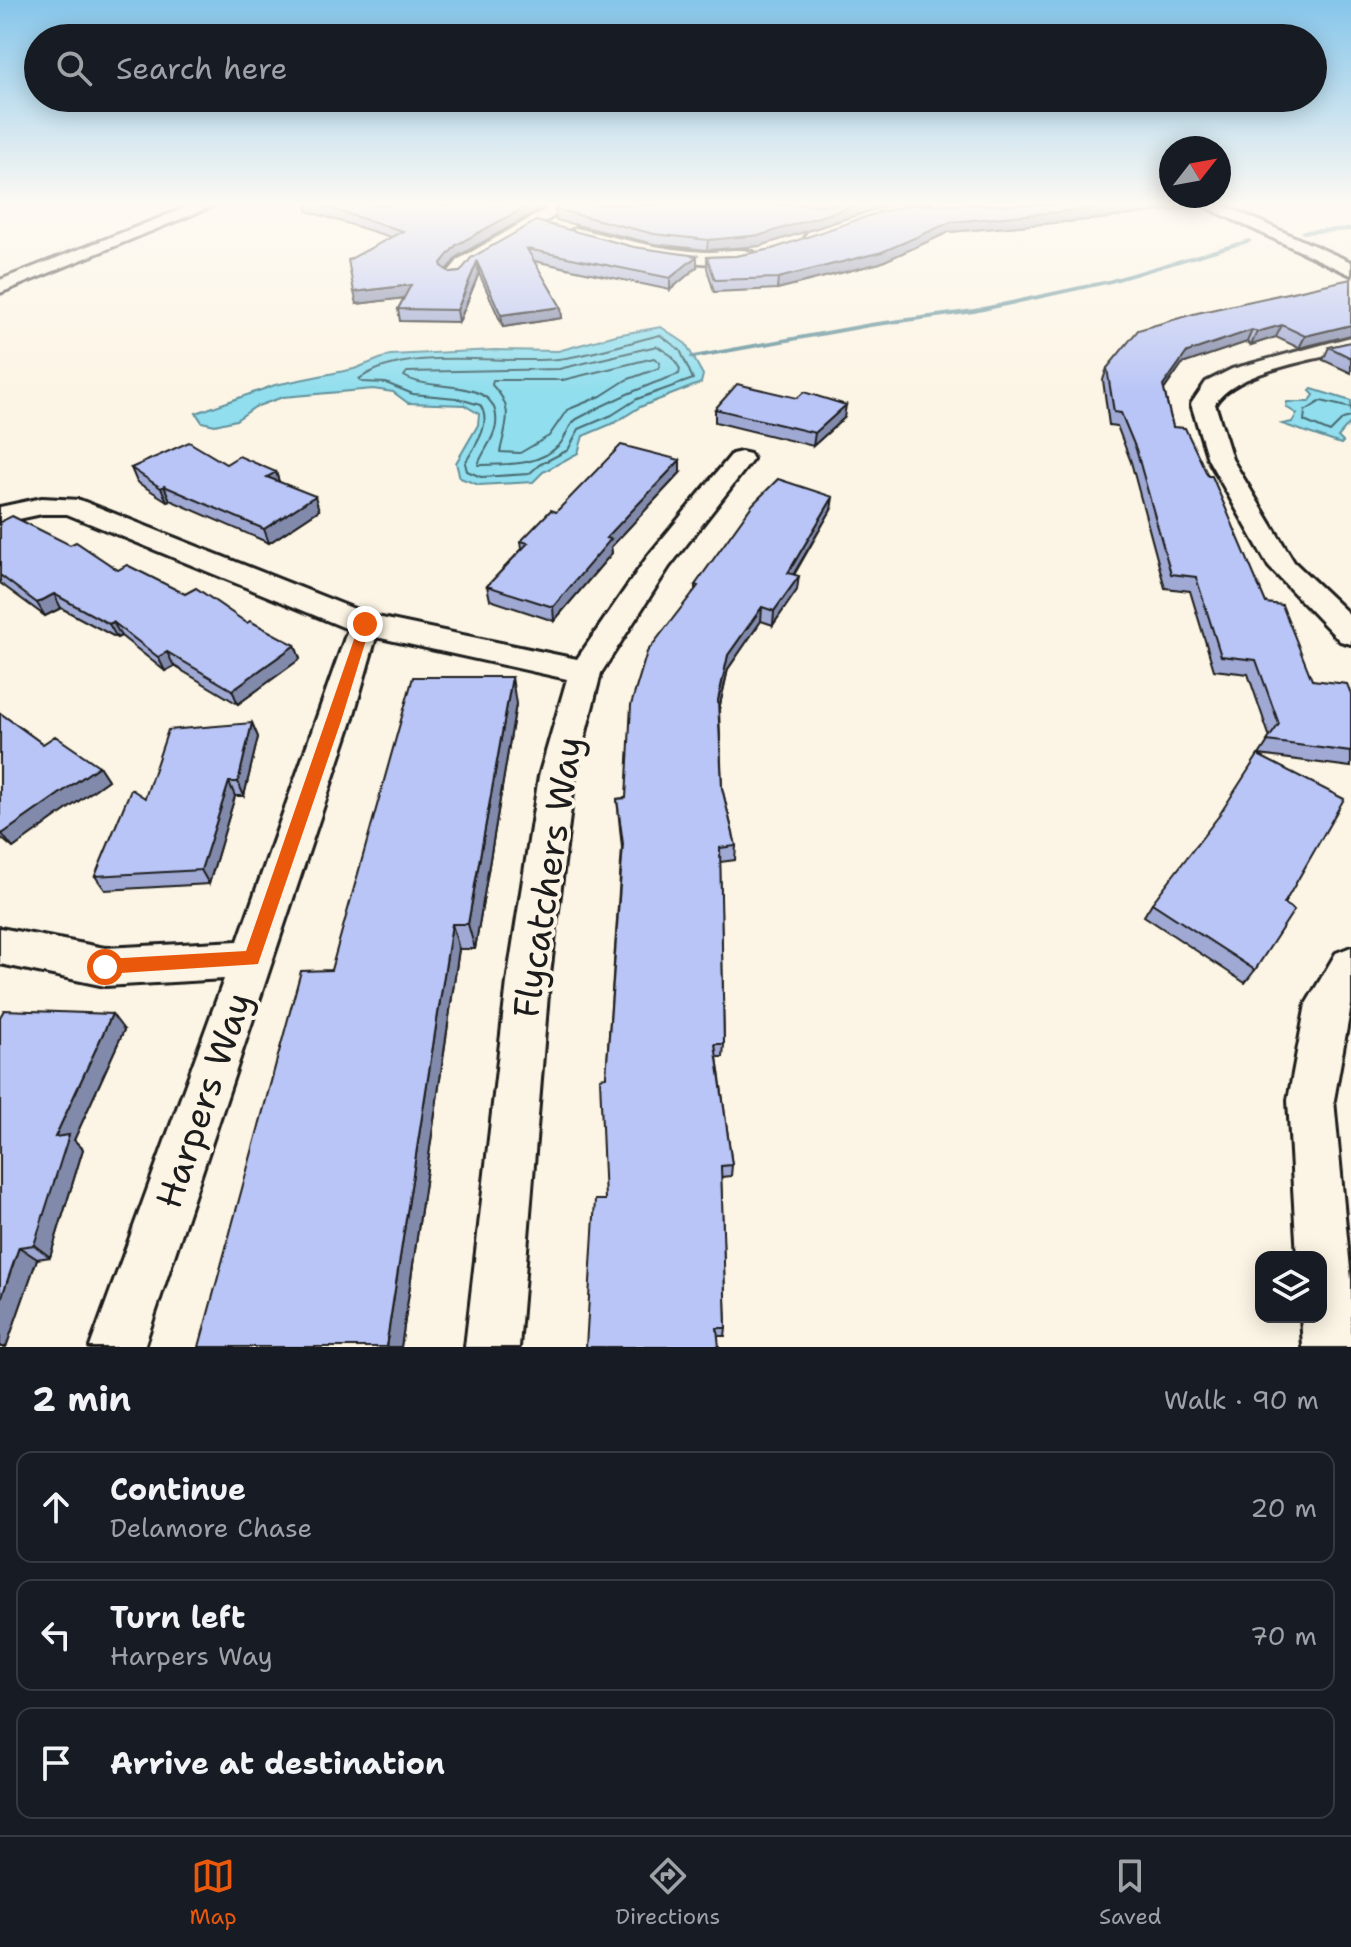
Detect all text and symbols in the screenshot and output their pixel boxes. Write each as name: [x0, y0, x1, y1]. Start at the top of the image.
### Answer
search box: [24, 24, 1327, 112]
icon: search: [52, 46, 96, 90]
text: Search here: [116, 48, 287, 89]
north arrow: [1159, 136, 1231, 208]
route end: [347, 606, 383, 642]
street label: Flycatchers Way: [501, 733, 594, 1021]
route start: [87, 949, 123, 985]
street label: Harpers Way: [144, 986, 263, 1215]
map controls: [1255, 1251, 1327, 1323]
button: layers: [1255, 1251, 1327, 1323]
text: 2 min: [32, 1376, 131, 1422]
text: Walk · 90 m: [1164, 1382, 1319, 1417]
text: Continue: [110, 1469, 246, 1510]
icon: ahead: [34, 1485, 78, 1529]
text: 20 m: [1250, 1490, 1317, 1525]
text: Delamore Chase: [110, 1510, 312, 1545]
text: Turn left: [110, 1597, 245, 1638]
icon: left: [34, 1613, 78, 1657]
text: 70 m: [1250, 1618, 1317, 1653]
text: Harpers Way: [110, 1638, 273, 1673]
icon: arrive: [34, 1741, 78, 1785]
text: Arrive at destination: [110, 1743, 445, 1784]
tab: Map: [189, 1854, 237, 1931]
tab: Directions: [615, 1854, 720, 1931]
tab: Saved: [1099, 1854, 1162, 1931]

